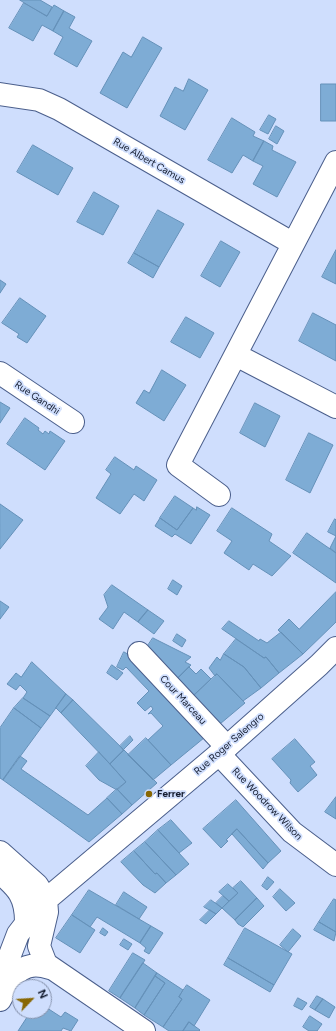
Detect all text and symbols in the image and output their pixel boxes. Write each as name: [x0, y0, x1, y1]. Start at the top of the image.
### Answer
street label: Rue Albert Camus: [111, 136, 187, 186]
street label: Rue Gandhi: [12, 379, 62, 417]
street label: Cour Marceau: [157, 673, 209, 727]
street label: Rue Roger Salengro: [192, 710, 266, 778]
street label: Rue Woodrow Wilson: [229, 765, 305, 843]
place label: Ferrer: [157, 788, 185, 800]
marker: Ferrer: [144, 789, 154, 799]
north arrow: [12, 979, 52, 1019]
text: N: [35, 988, 50, 1001]

